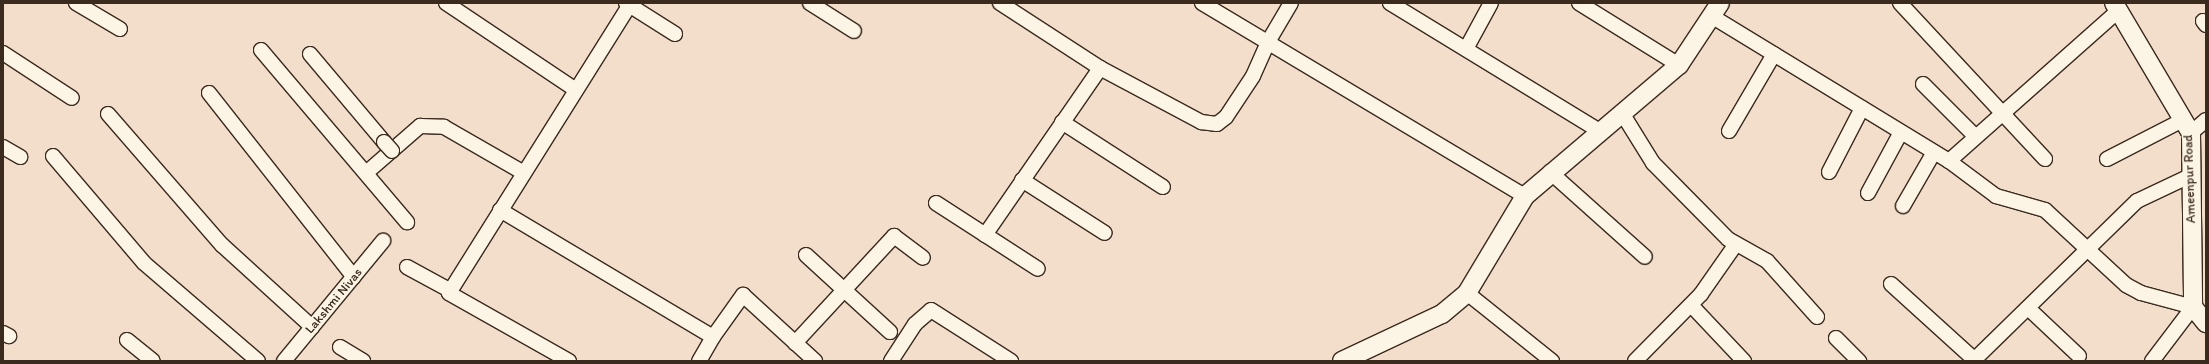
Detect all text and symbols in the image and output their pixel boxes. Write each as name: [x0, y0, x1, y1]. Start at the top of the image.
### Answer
street label: Ameenpur Road: [2181, 134, 2199, 224]
street label: Lakshmi Nivas: [302, 265, 366, 337]

